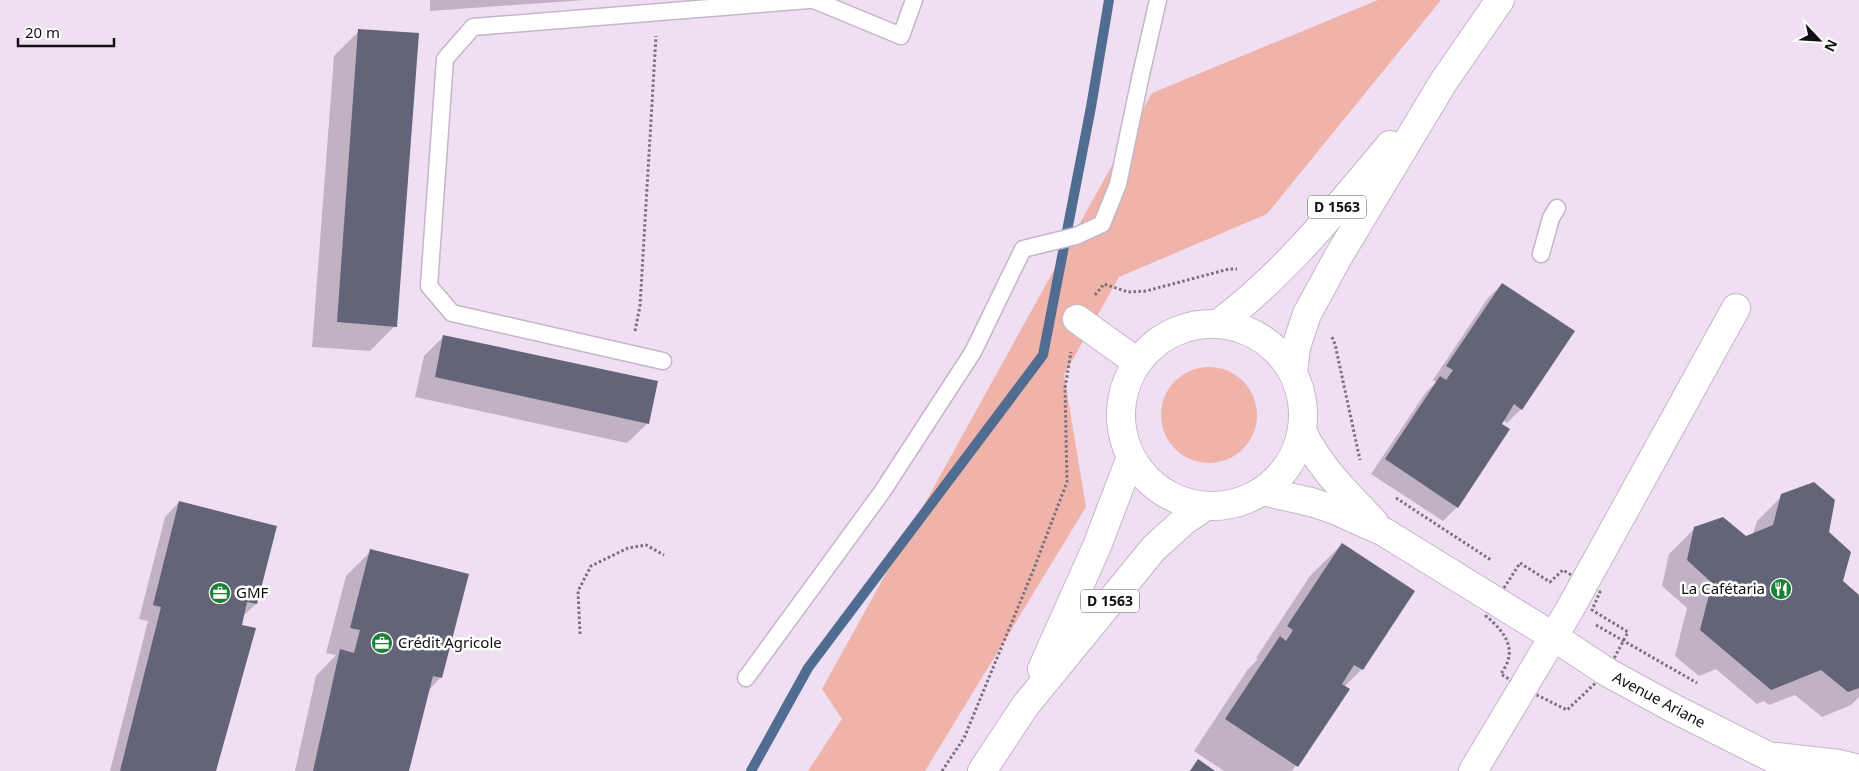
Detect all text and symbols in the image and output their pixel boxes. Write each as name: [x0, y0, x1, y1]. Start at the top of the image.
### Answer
scale bar: [18, 15, 114, 47]
north arrow: [1794, 15, 1844, 65]
text: 20 m: [25, 22, 60, 42]
text: N: [1820, 37, 1842, 55]
road number: D 1563: [1308, 196, 1366, 218]
restaurant icon: La Cafétaria: [1769, 577, 1793, 601]
place label: La Cafétaria: [1681, 578, 1765, 598]
office icon: GMF: [208, 581, 232, 605]
place label: GMF: [236, 582, 269, 602]
road number: D 1563: [1081, 590, 1139, 612]
office icon: Crédit Agricole: [370, 631, 394, 655]
place label: Crédit Agricole: [398, 632, 502, 652]
street label: Avenue Ariane: [1610, 666, 1709, 732]

